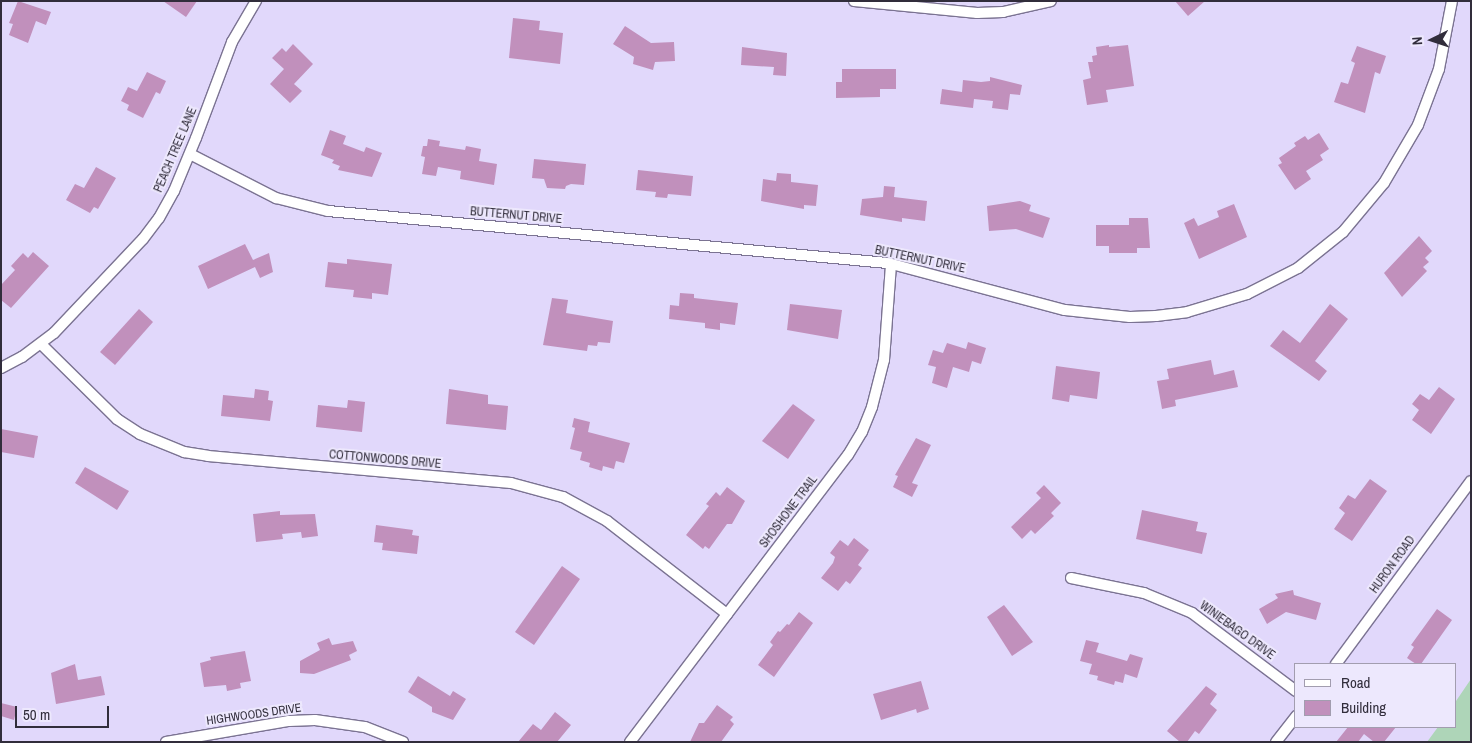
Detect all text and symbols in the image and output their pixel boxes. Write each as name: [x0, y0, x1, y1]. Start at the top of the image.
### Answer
north arrow: [1407, 15, 1457, 65]
text: N: [1408, 36, 1426, 46]
street label: PEACH TREE LANE: [152, 105, 200, 195]
street label: BUTTERNUT DRIVE: [469, 205, 563, 227]
street label: BUTTERNUT DRIVE: [873, 243, 967, 277]
street label: COTTONWOODS DRIVE: [328, 448, 442, 472]
street label: SHOSHONE TRAIL: [757, 473, 821, 551]
street label: HURON ROAD: [1367, 534, 1419, 596]
street label: WINIEBAGO DRIVE: [1196, 599, 1278, 663]
legend: [1294, 663, 1457, 728]
text: Road: [1341, 672, 1370, 693]
scale bar: [18, 696, 111, 728]
text: Building: [1341, 697, 1386, 718]
street label: HIGHWOODS DRIVE: [206, 701, 302, 729]
text: 50 m: [23, 704, 50, 725]

